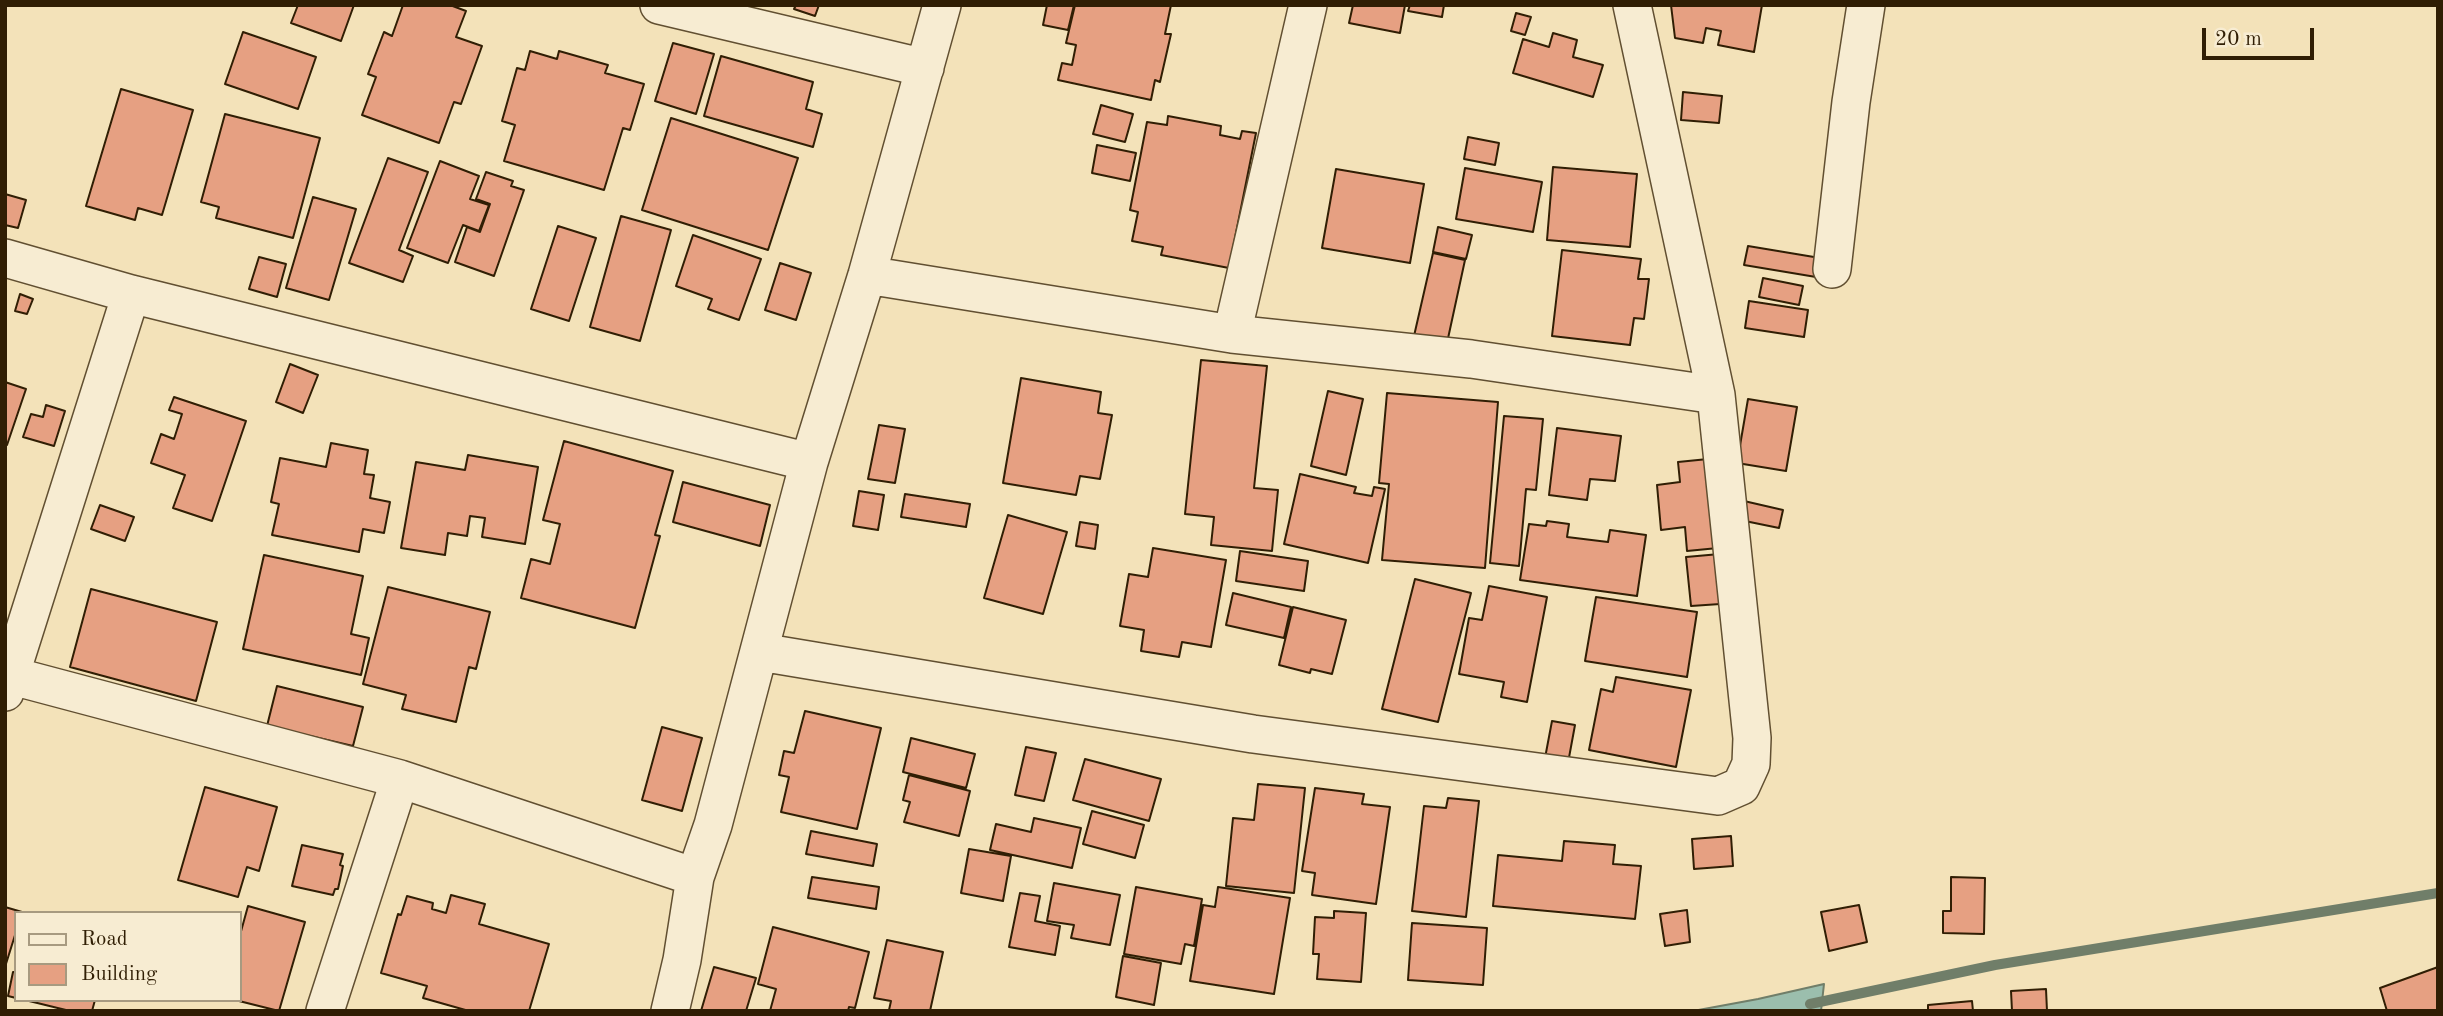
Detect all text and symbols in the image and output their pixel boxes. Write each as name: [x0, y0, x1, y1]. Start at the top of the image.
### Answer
scale bar: [2205, 14, 2317, 58]
text: 20 m: [2215, 29, 2262, 50]
legend: [14, 911, 242, 1002]
text: Road: [81, 929, 128, 950]
text: Building: [81, 964, 157, 985]

